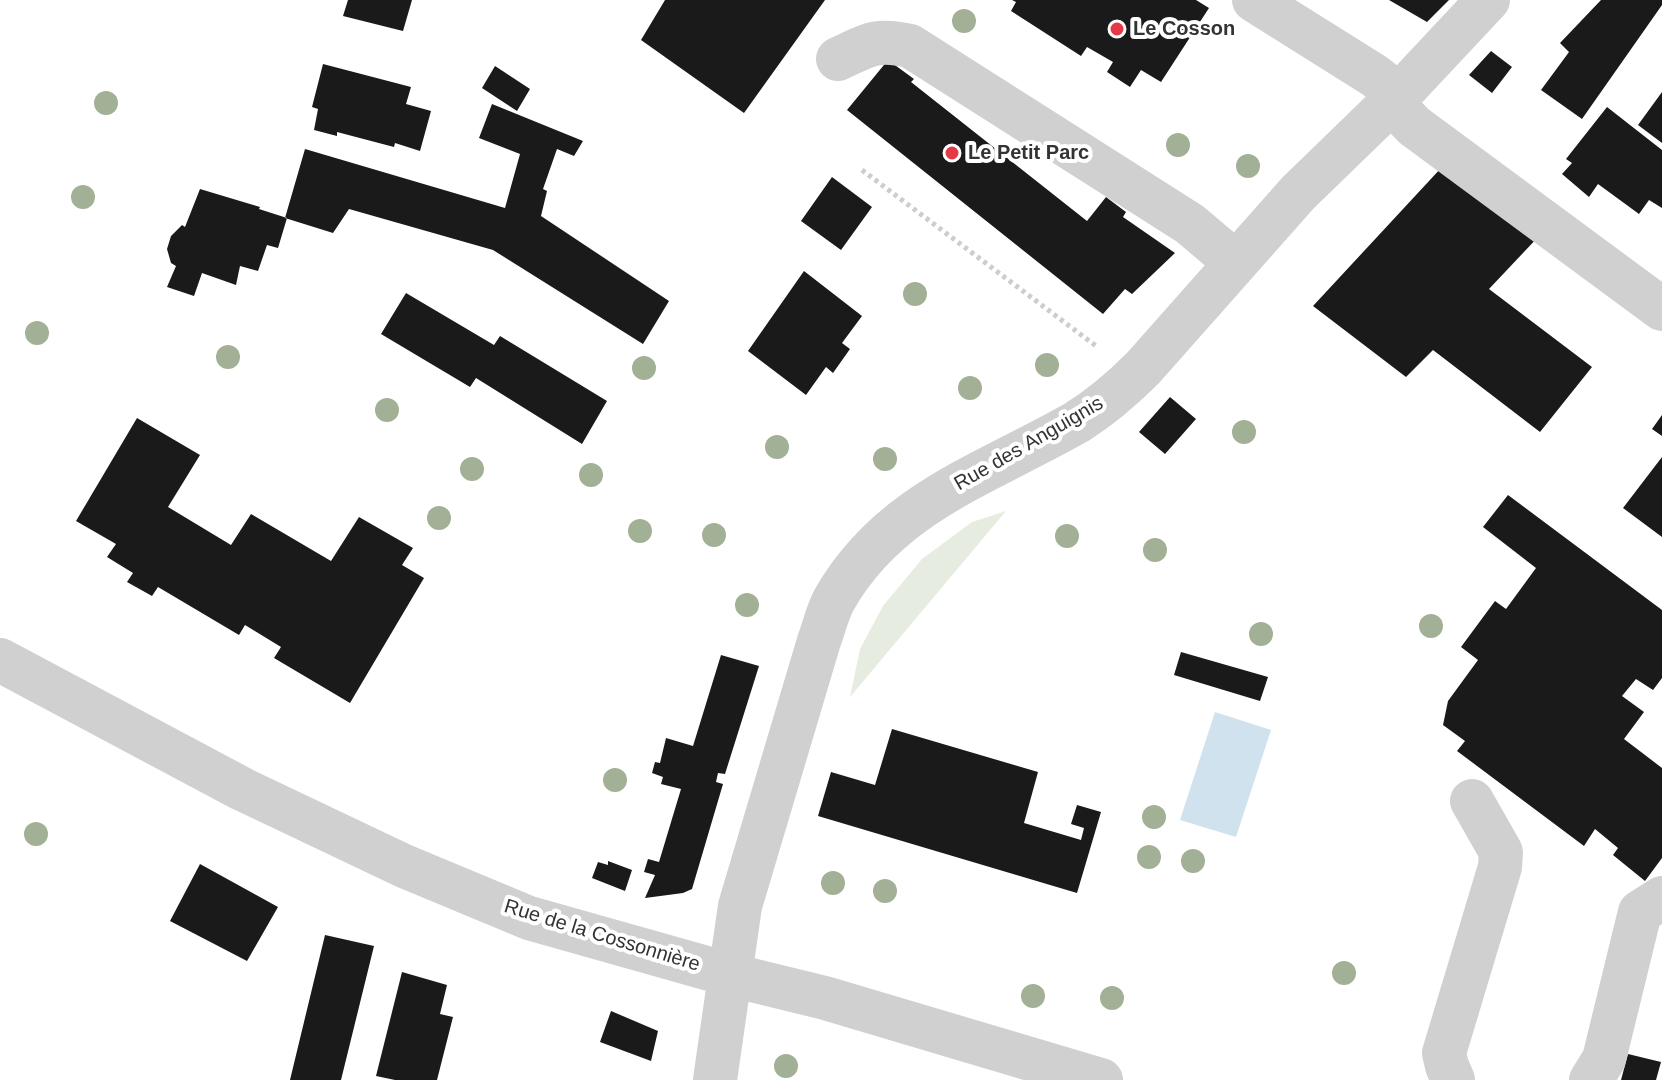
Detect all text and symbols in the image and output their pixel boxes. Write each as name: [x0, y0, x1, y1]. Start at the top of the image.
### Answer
place label: Le Cosson: [1133, 17, 1235, 41]
marker: Le Cosson: [1108, 20, 1126, 38]
place label: Le Petit Parc: [968, 141, 1089, 165]
marker: Le Petit Parc: [943, 144, 961, 162]
street label: Rue des Anguignis: [950, 392, 1108, 496]
street label: Rue de la Cossonnière: [501, 895, 703, 977]

